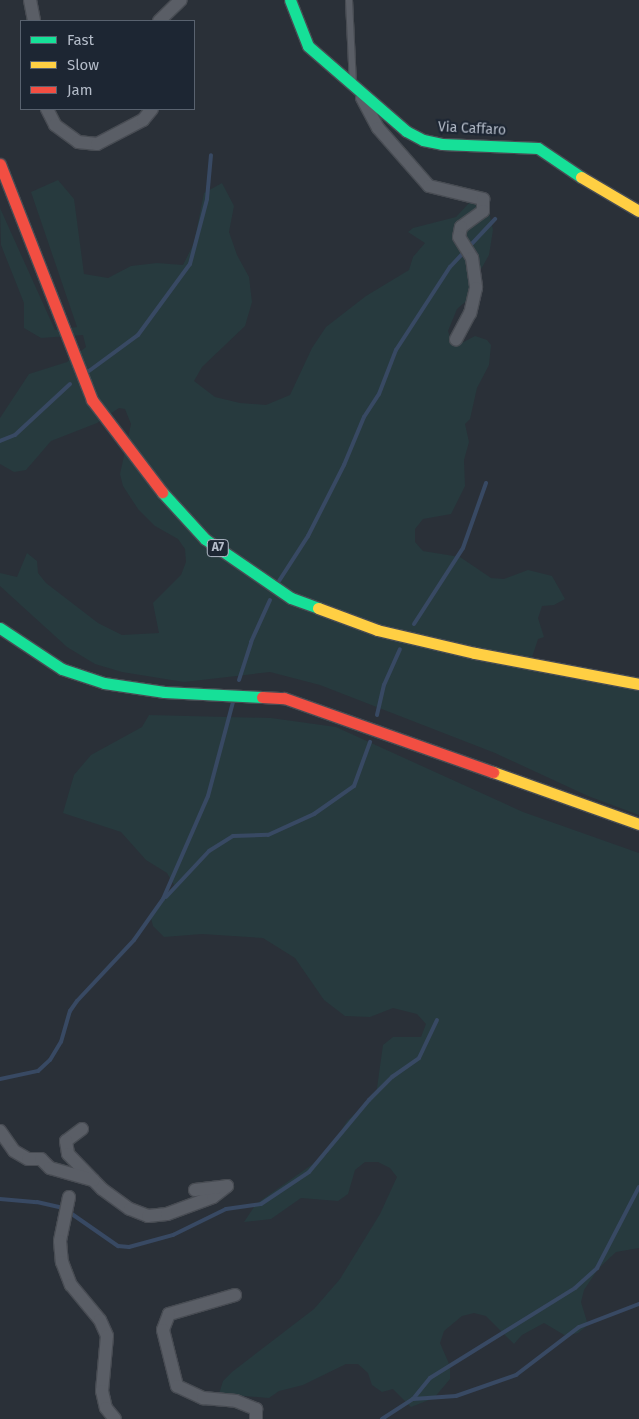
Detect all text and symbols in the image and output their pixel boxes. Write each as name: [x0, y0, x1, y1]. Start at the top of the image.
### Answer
legend: [20, 20, 195, 110]
text: Fast: [67, 31, 94, 49]
text: Slow: [67, 56, 99, 74]
text: Jam: [67, 81, 93, 99]
street label: Via Caffaro: [437, 119, 507, 139]
road number: A7: [207, 538, 229, 558]

